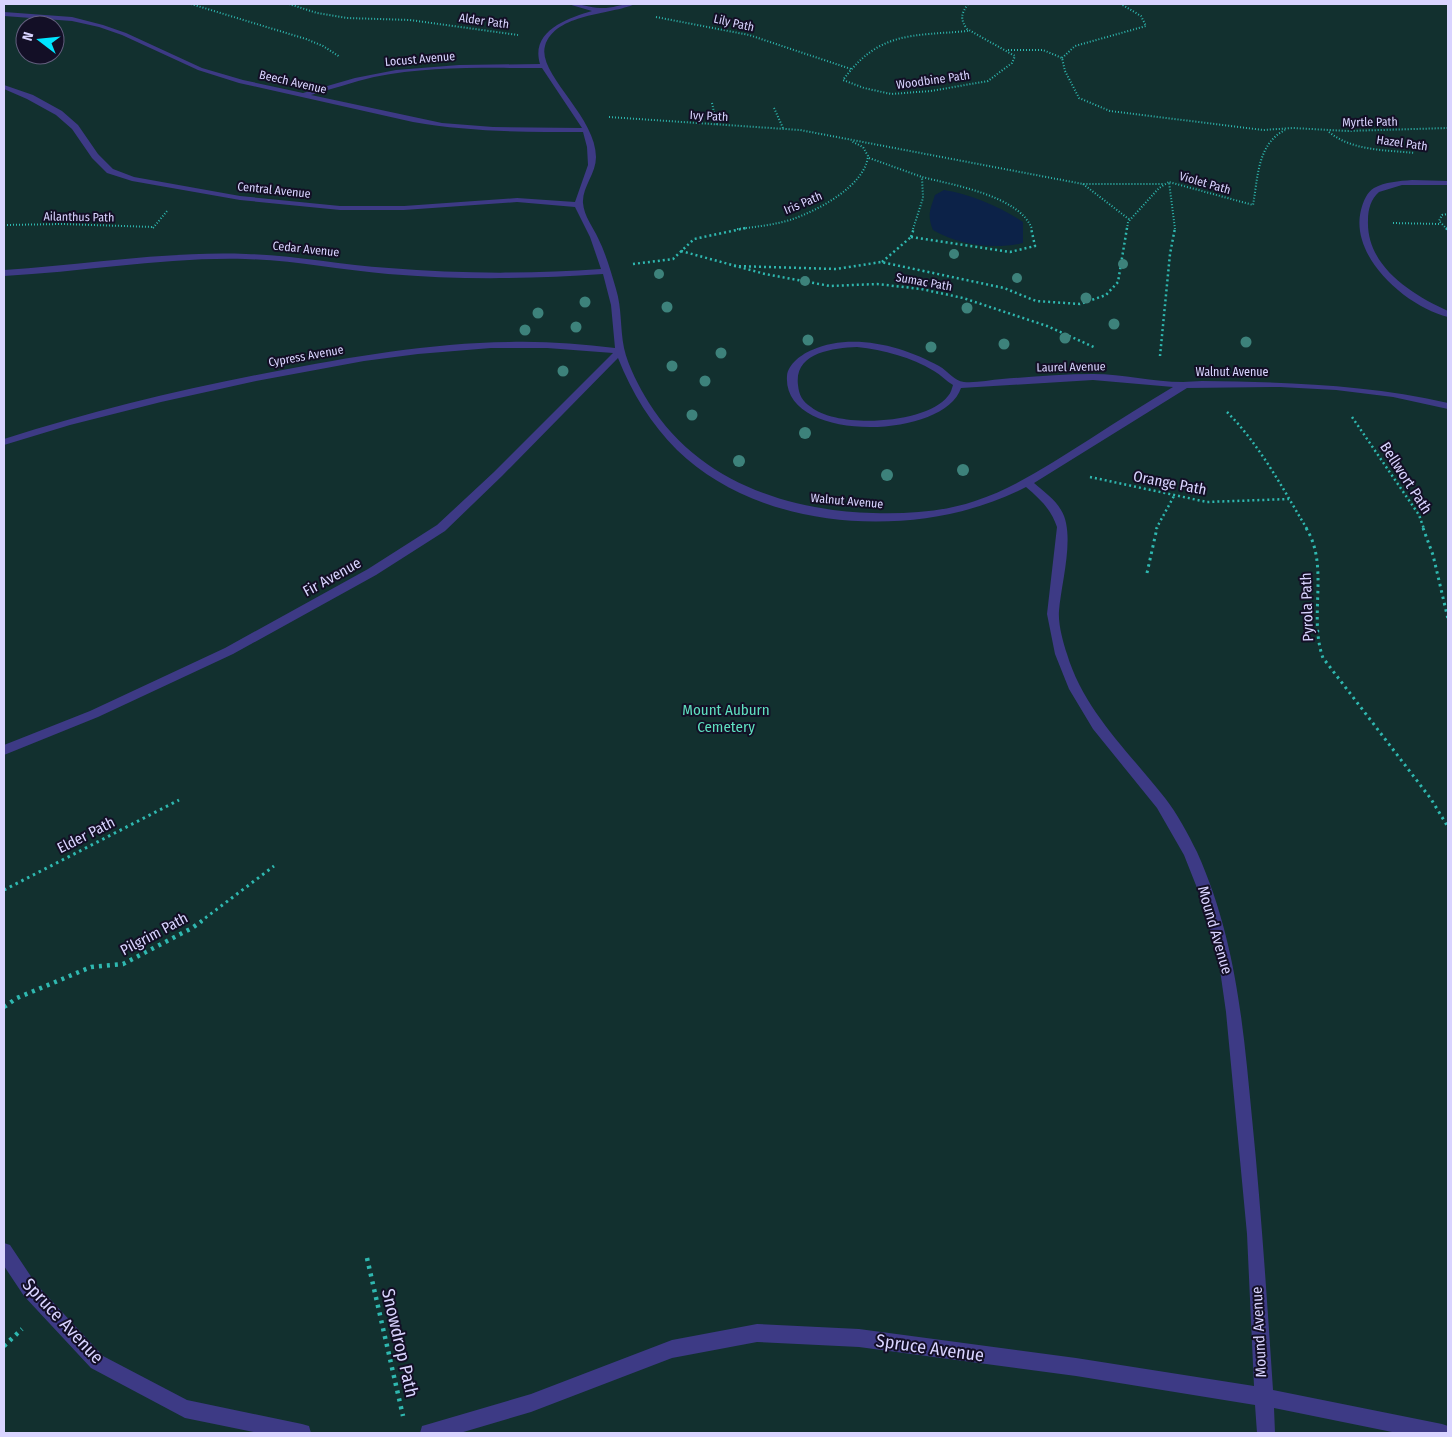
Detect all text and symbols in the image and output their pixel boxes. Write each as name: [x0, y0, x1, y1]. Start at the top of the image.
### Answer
street label: Alder Path: [458, 11, 510, 31]
street label: Lily Path: [712, 12, 756, 34]
north arrow: [15, 15, 65, 65]
text: N: [19, 30, 37, 43]
street label: Locust Avenue: [384, 49, 456, 69]
street label: Beech Avenue: [258, 67, 328, 97]
street label: Woodbine Path: [895, 68, 971, 92]
street label: Ivy Path: [689, 108, 729, 124]
street label: Myrtle Path: [1342, 115, 1398, 129]
street label: Hazel Path: [1376, 132, 1428, 154]
street label: Violet Path: [1178, 169, 1232, 197]
street label: Central Avenue: [237, 179, 311, 201]
street label: Iris Path: [782, 189, 824, 217]
street label: Ailanthus Path: [43, 209, 115, 225]
street label: Cedar Avenue: [272, 239, 340, 259]
street label: Sumac Path: [895, 270, 953, 294]
street label: Cypress Avenue: [267, 342, 345, 369]
street label: Laurel Avenue: [1036, 359, 1106, 375]
street label: Walnut Avenue: [1196, 365, 1269, 379]
street label: Bellwort Path: [1376, 439, 1436, 517]
street label: Orange Path: [1132, 467, 1208, 499]
street label: Walnut Avenue: [810, 491, 884, 511]
street label: Fir Avenue: [300, 554, 364, 600]
street label: Pyrola Path: [1297, 572, 1317, 642]
park label: Mount Auburn Cemetery: [682, 701, 770, 736]
street label: Elder Path: [54, 813, 118, 857]
street label: Mound Avenue: [1194, 884, 1236, 976]
street label: Pilgrim Path: [117, 909, 191, 959]
street label: Spruce Avenue: [18, 1274, 108, 1368]
street label: Snowdrop Path: [377, 1286, 423, 1400]
street label: Mound Avenue: [1248, 1286, 1270, 1378]
street label: Spruce Avenue: [875, 1330, 985, 1366]

